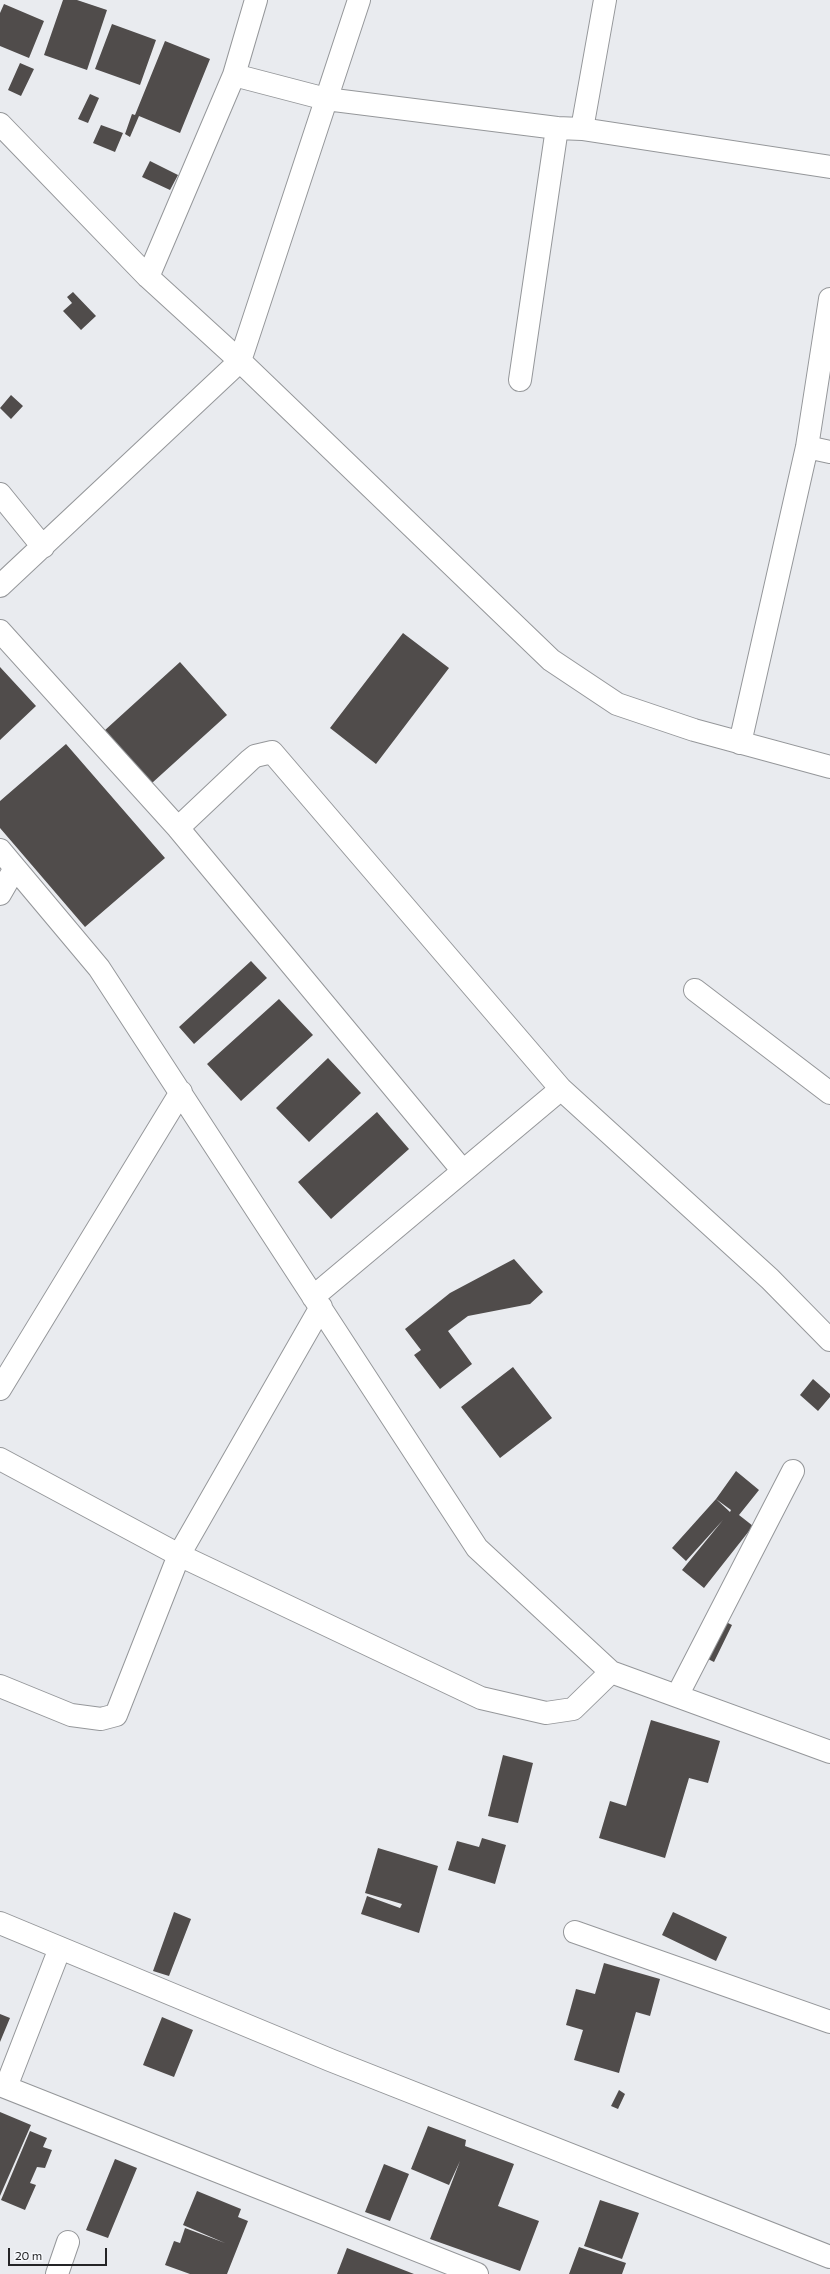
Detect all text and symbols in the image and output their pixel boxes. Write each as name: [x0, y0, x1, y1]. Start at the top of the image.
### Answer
scale bar: [10, 2240, 109, 2266]
text: 20 m: [15, 2248, 42, 2262]

